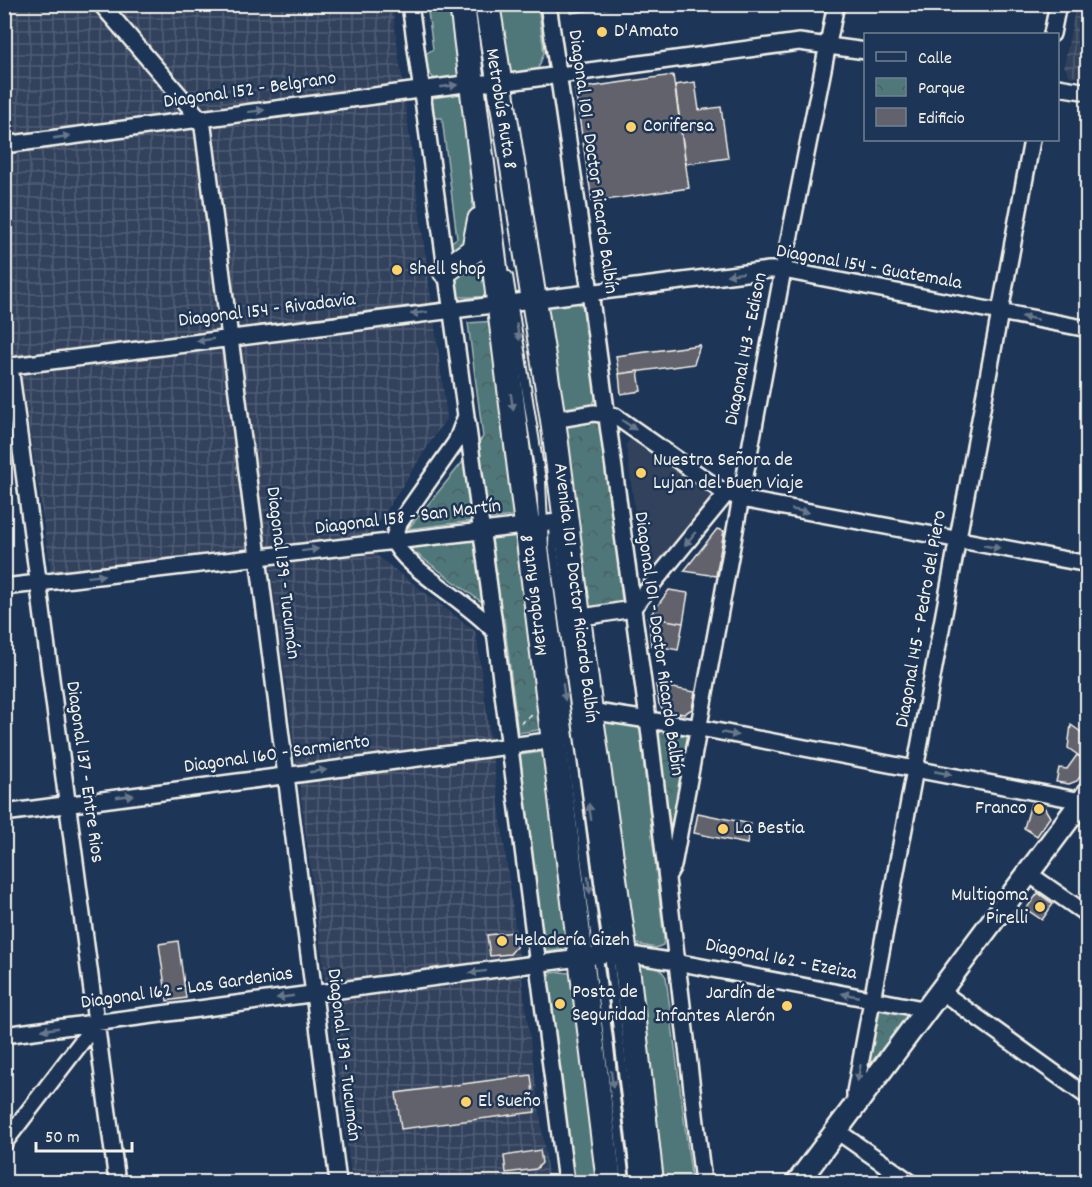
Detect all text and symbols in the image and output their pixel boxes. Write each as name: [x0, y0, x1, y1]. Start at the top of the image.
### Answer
place label: D'Amato: [614, 18, 679, 46]
marker: D'Amato: [595, 25, 609, 39]
street label: Diagonal 101 - Doctor Ricardo Balbín: [560, 28, 624, 296]
legend: [864, 33, 1059, 141]
street label: Metrobús Ruta 8: [477, 46, 523, 172]
text: Calle: [918, 47, 952, 72]
street label: Diagonal 152 - Belgrano: [162, 65, 338, 117]
text: Parque: [918, 77, 965, 102]
one-way arrow: [440, 81, 459, 90]
one-way arrow: [246, 107, 265, 116]
text: Edificio: [918, 107, 965, 132]
place label: Corifersa: [643, 113, 715, 141]
marker: Corifersa: [624, 120, 638, 134]
one-way arrow: [53, 133, 72, 142]
street label: Diagonal 154 - Guatemala: [774, 238, 965, 298]
place label: Shell Shop: [409, 256, 486, 284]
marker: Shell Shop: [390, 263, 404, 277]
street label: Diagonal 143 - Edison: [718, 270, 776, 428]
one-way arrow: [725, 270, 744, 279]
street label: Diagonal 154 - Rivadavia: [177, 286, 358, 336]
one-way arrow: [410, 309, 429, 318]
one-way arrow: [1020, 313, 1039, 322]
one-way arrow: [514, 323, 523, 342]
one-way arrow: [195, 336, 214, 345]
one-way arrow: [508, 393, 517, 412]
one-way arrow: [620, 419, 636, 431]
place label: Nuestra Señora de Lujan del Buen Viaje: [653, 447, 803, 498]
street label: Avenida 101 - Doctor Ricardo Balbín: [545, 461, 605, 725]
marker: Nuestra Señora de Lujan del Buen Viaje: [634, 466, 648, 480]
street label: Diagonal 139 - Tucumán: [258, 485, 306, 661]
street label: Diagonal 158 - San Martín: [313, 493, 503, 543]
one-way arrow: [791, 507, 810, 516]
street label: Diagonal 145 - Pedro del Piero: [889, 508, 955, 730]
street label: Diagonal 101 - Doctor Ricardo Balbín: [626, 510, 690, 778]
one-way arrow: [684, 531, 697, 547]
street label: Metrobús Ruta 8: [514, 533, 556, 657]
one-way arrow: [982, 543, 1001, 552]
one-way arrow: [301, 546, 320, 555]
one-way arrow: [86, 571, 105, 581]
street label: Diagonal 137 - Entre Rios: [57, 679, 111, 865]
one-way arrow: [559, 682, 568, 701]
street label: Diagonal 160 - Sarmiento: [182, 728, 372, 782]
one-way arrow: [721, 729, 740, 738]
one-way arrow: [309, 766, 328, 775]
one-way arrow: [933, 769, 952, 778]
one-way arrow: [115, 792, 134, 801]
place label: Franco: [975, 795, 1027, 823]
one-way arrow: [585, 802, 594, 821]
marker: Franco: [1032, 802, 1046, 816]
place label: La Bestia: [735, 815, 805, 843]
marker: La Bestia: [716, 822, 730, 836]
one-way arrow: [584, 876, 593, 895]
place label: Multigoma Pirelli: [951, 882, 1029, 933]
marker: Multigoma Pirelli: [1033, 900, 1047, 914]
place label: Heladería Gizeh: [514, 927, 630, 955]
street label: Diagonal 162 - Ezeiza: [703, 932, 860, 989]
marker: Heladería Gizeh: [495, 934, 509, 948]
street label: Diagonal 162 - Las Gardenias: [79, 960, 295, 1018]
street label: Diagonal 139 - Tucumán: [319, 967, 367, 1143]
one-way arrow: [468, 967, 487, 976]
place label: Posta de Seguridad: [572, 979, 646, 1030]
place label: Jardín de Infantes Alerón: [655, 980, 775, 1031]
one-way arrow: [841, 990, 860, 999]
one-way arrow: [275, 993, 294, 1002]
marker: Posta de Seguridad: [553, 997, 567, 1011]
marker: Jardín de Infantes Alerón: [780, 999, 794, 1013]
one-way arrow: [40, 1025, 59, 1034]
one-way arrow: [854, 1063, 863, 1082]
one-way arrow: [608, 1069, 617, 1088]
place label: El Sueño: [478, 1088, 541, 1116]
marker: El Sueño: [459, 1095, 473, 1109]
scale bar: [36, 1115, 132, 1153]
text: 50 m: [45, 1126, 80, 1151]

